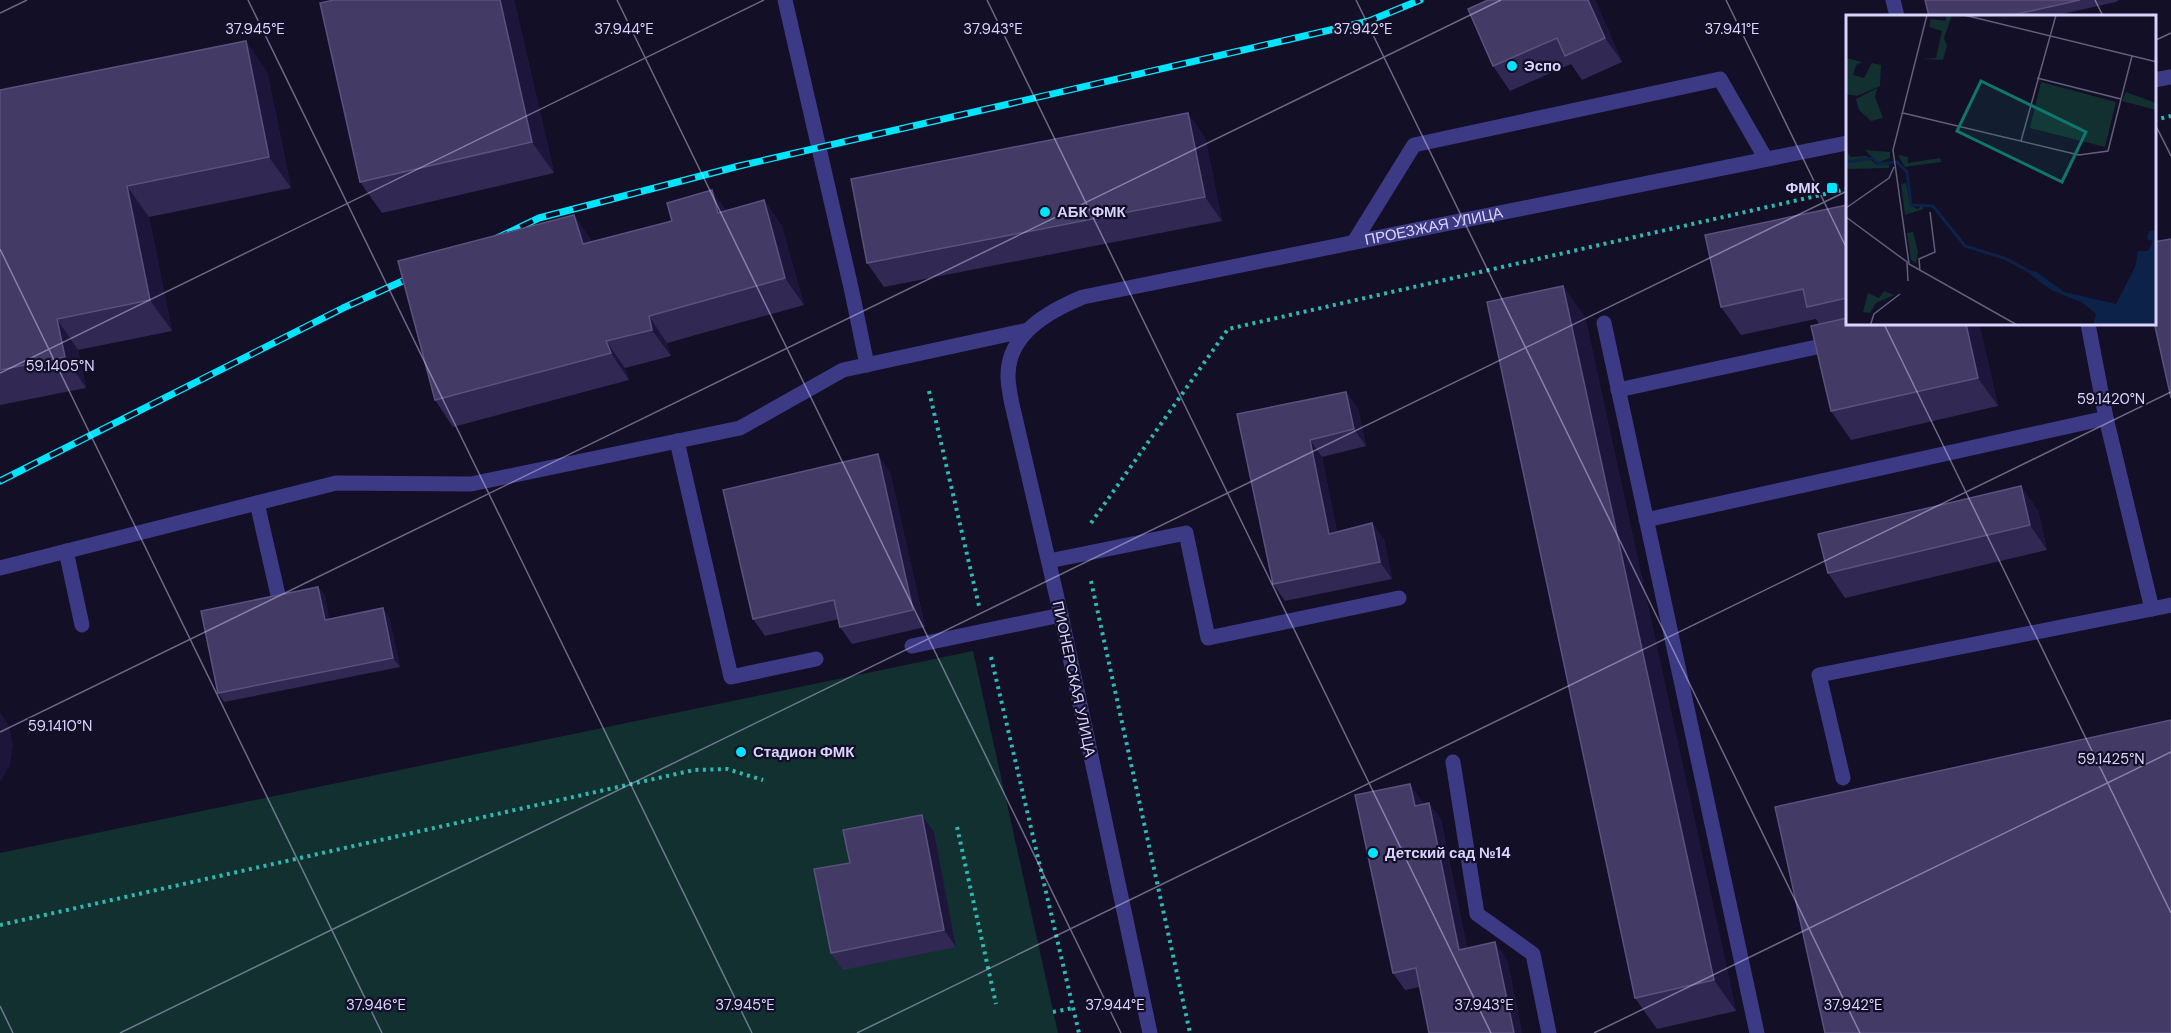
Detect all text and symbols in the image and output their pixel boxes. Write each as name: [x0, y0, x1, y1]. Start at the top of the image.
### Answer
inset map: [1846, 15, 2156, 326]
text: 37.945°E: [225, 19, 285, 39]
text: 37.944°E: [594, 19, 654, 39]
text: 37.943°E: [963, 19, 1023, 39]
text: 37.942°E: [1333, 19, 1393, 39]
text: 37.941°E: [1704, 19, 1760, 39]
place label: Эспо: [1524, 56, 1561, 76]
marker: Эспо: [1505, 59, 1519, 73]
place label: ФМК: [1786, 178, 1821, 198]
marker: ФМК: [1825, 181, 1839, 195]
place label: АБК ФМК: [1057, 202, 1127, 222]
street label: ПРОЕЗЖАЯ УЛИЦА: [1363, 203, 1504, 250]
marker: АБК ФМК: [1038, 205, 1052, 219]
text: 59.1405°N: [25, 356, 95, 376]
text: 59.1420°N: [2077, 389, 2145, 409]
street label: ПИОНЕРСКАЯ УЛИЦА: [1048, 599, 1100, 759]
text: 59.1410°N: [28, 716, 92, 736]
place label: Стадион ФМК: [753, 742, 855, 762]
marker: Стадион ФМК: [734, 745, 748, 759]
text: 59.1425°N: [2077, 749, 2145, 769]
place label: Детский сад №14: [1385, 843, 1511, 863]
marker: Детский сад №14: [1366, 846, 1380, 860]
text: 37.946°E: [346, 995, 406, 1015]
text: 37.945°E: [715, 995, 775, 1015]
text: 37.944°E: [1085, 995, 1145, 1015]
text: 37.943°E: [1454, 995, 1514, 1015]
text: 37.942°E: [1823, 995, 1883, 1015]

